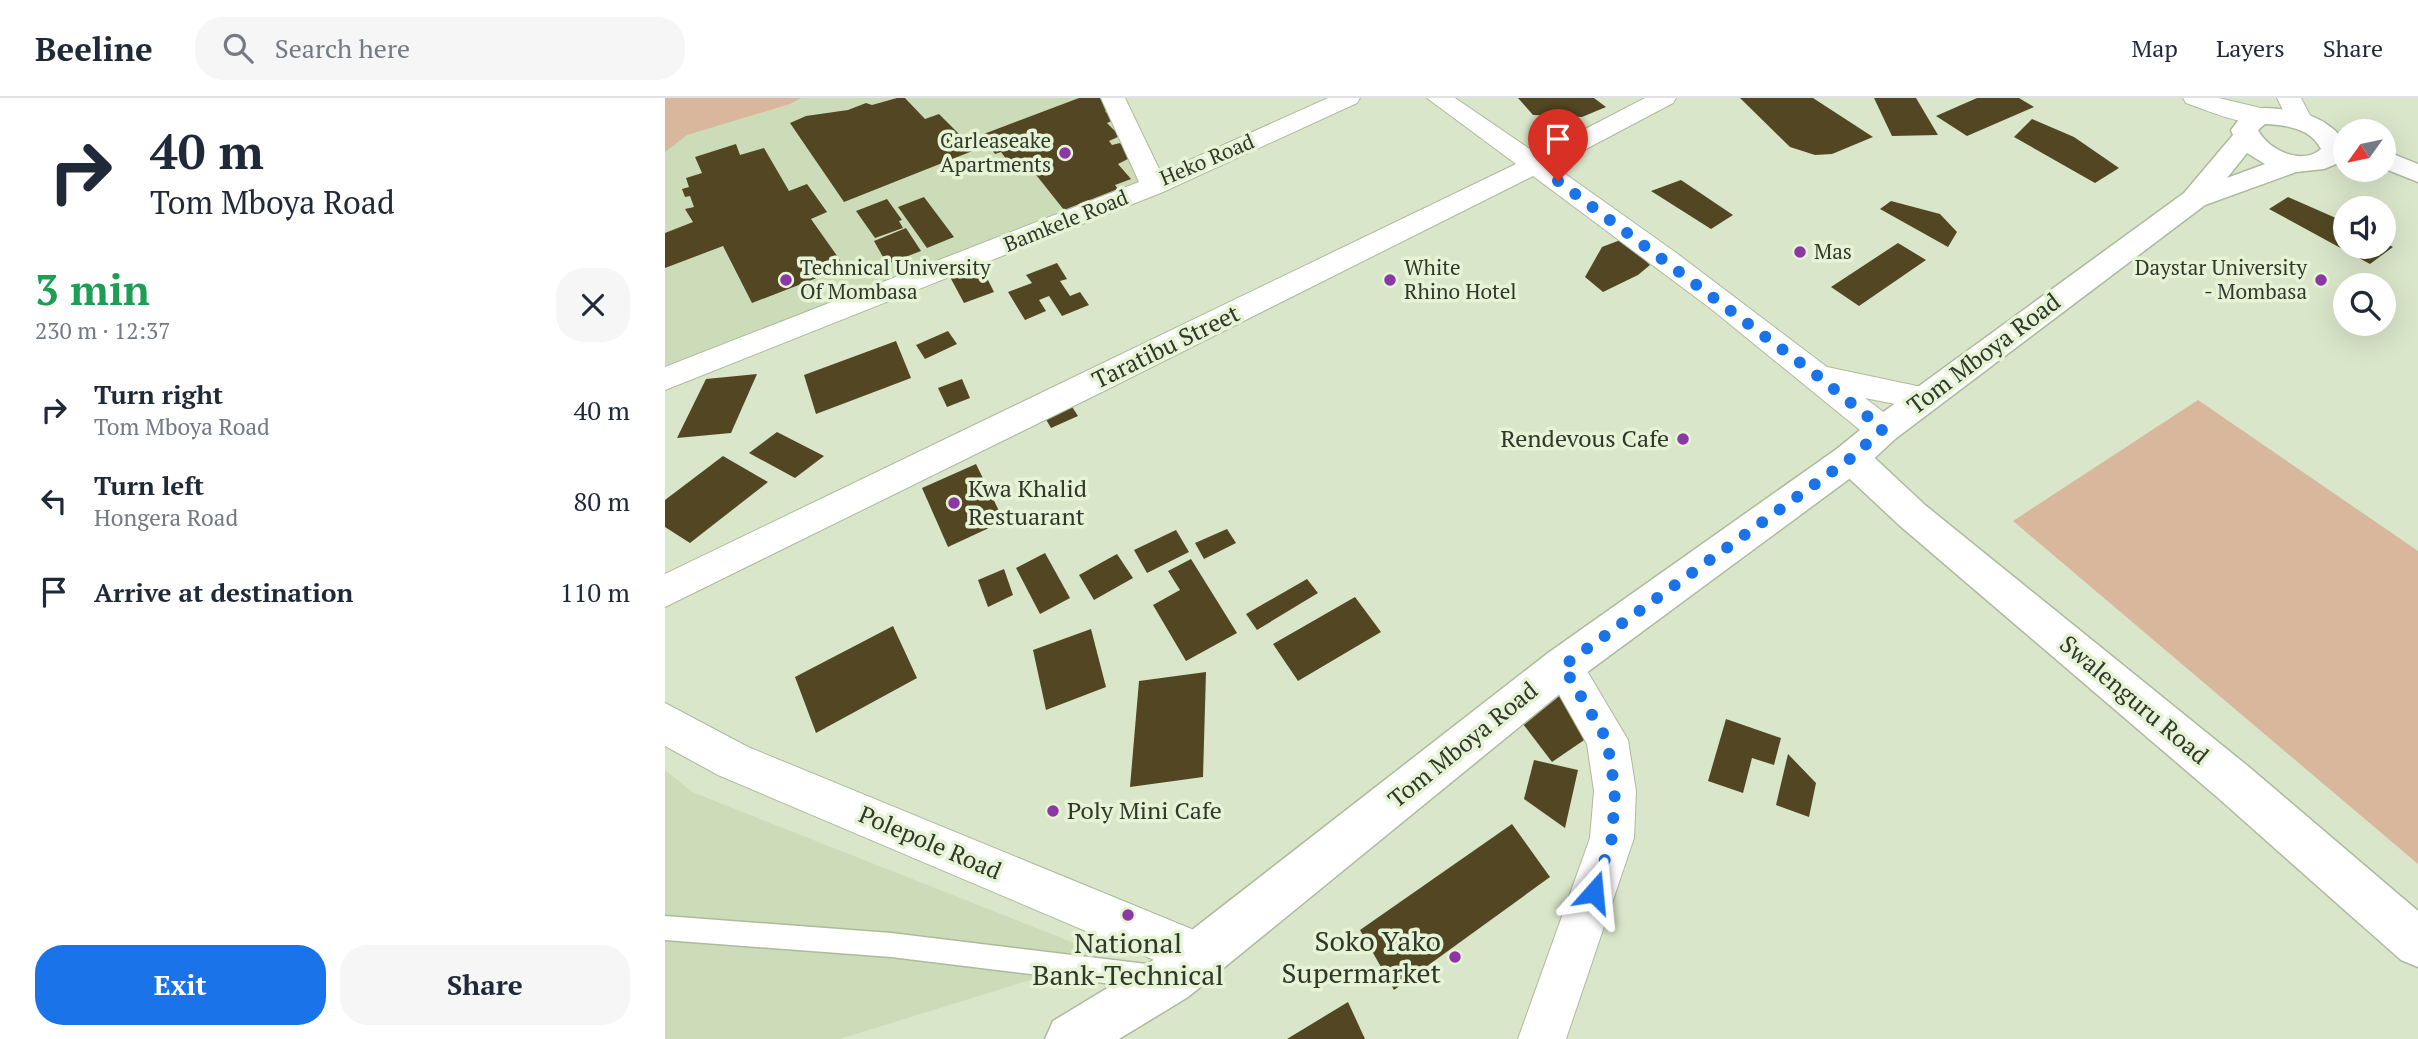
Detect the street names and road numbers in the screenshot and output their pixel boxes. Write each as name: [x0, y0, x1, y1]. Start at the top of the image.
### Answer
street label: Heko Road: [1155, 127, 1258, 192]
street label: Bamkele Road: [999, 182, 1132, 258]
street label: Tom Mboya Road: [1900, 285, 2066, 421]
street label: Taratibu Street: [1086, 297, 1245, 396]
street label: Swalenguru Road: [2054, 628, 2216, 771]
street label: Tom Mboya Road: [1381, 674, 1544, 814]
street label: Polepole Road: [854, 798, 1006, 886]

